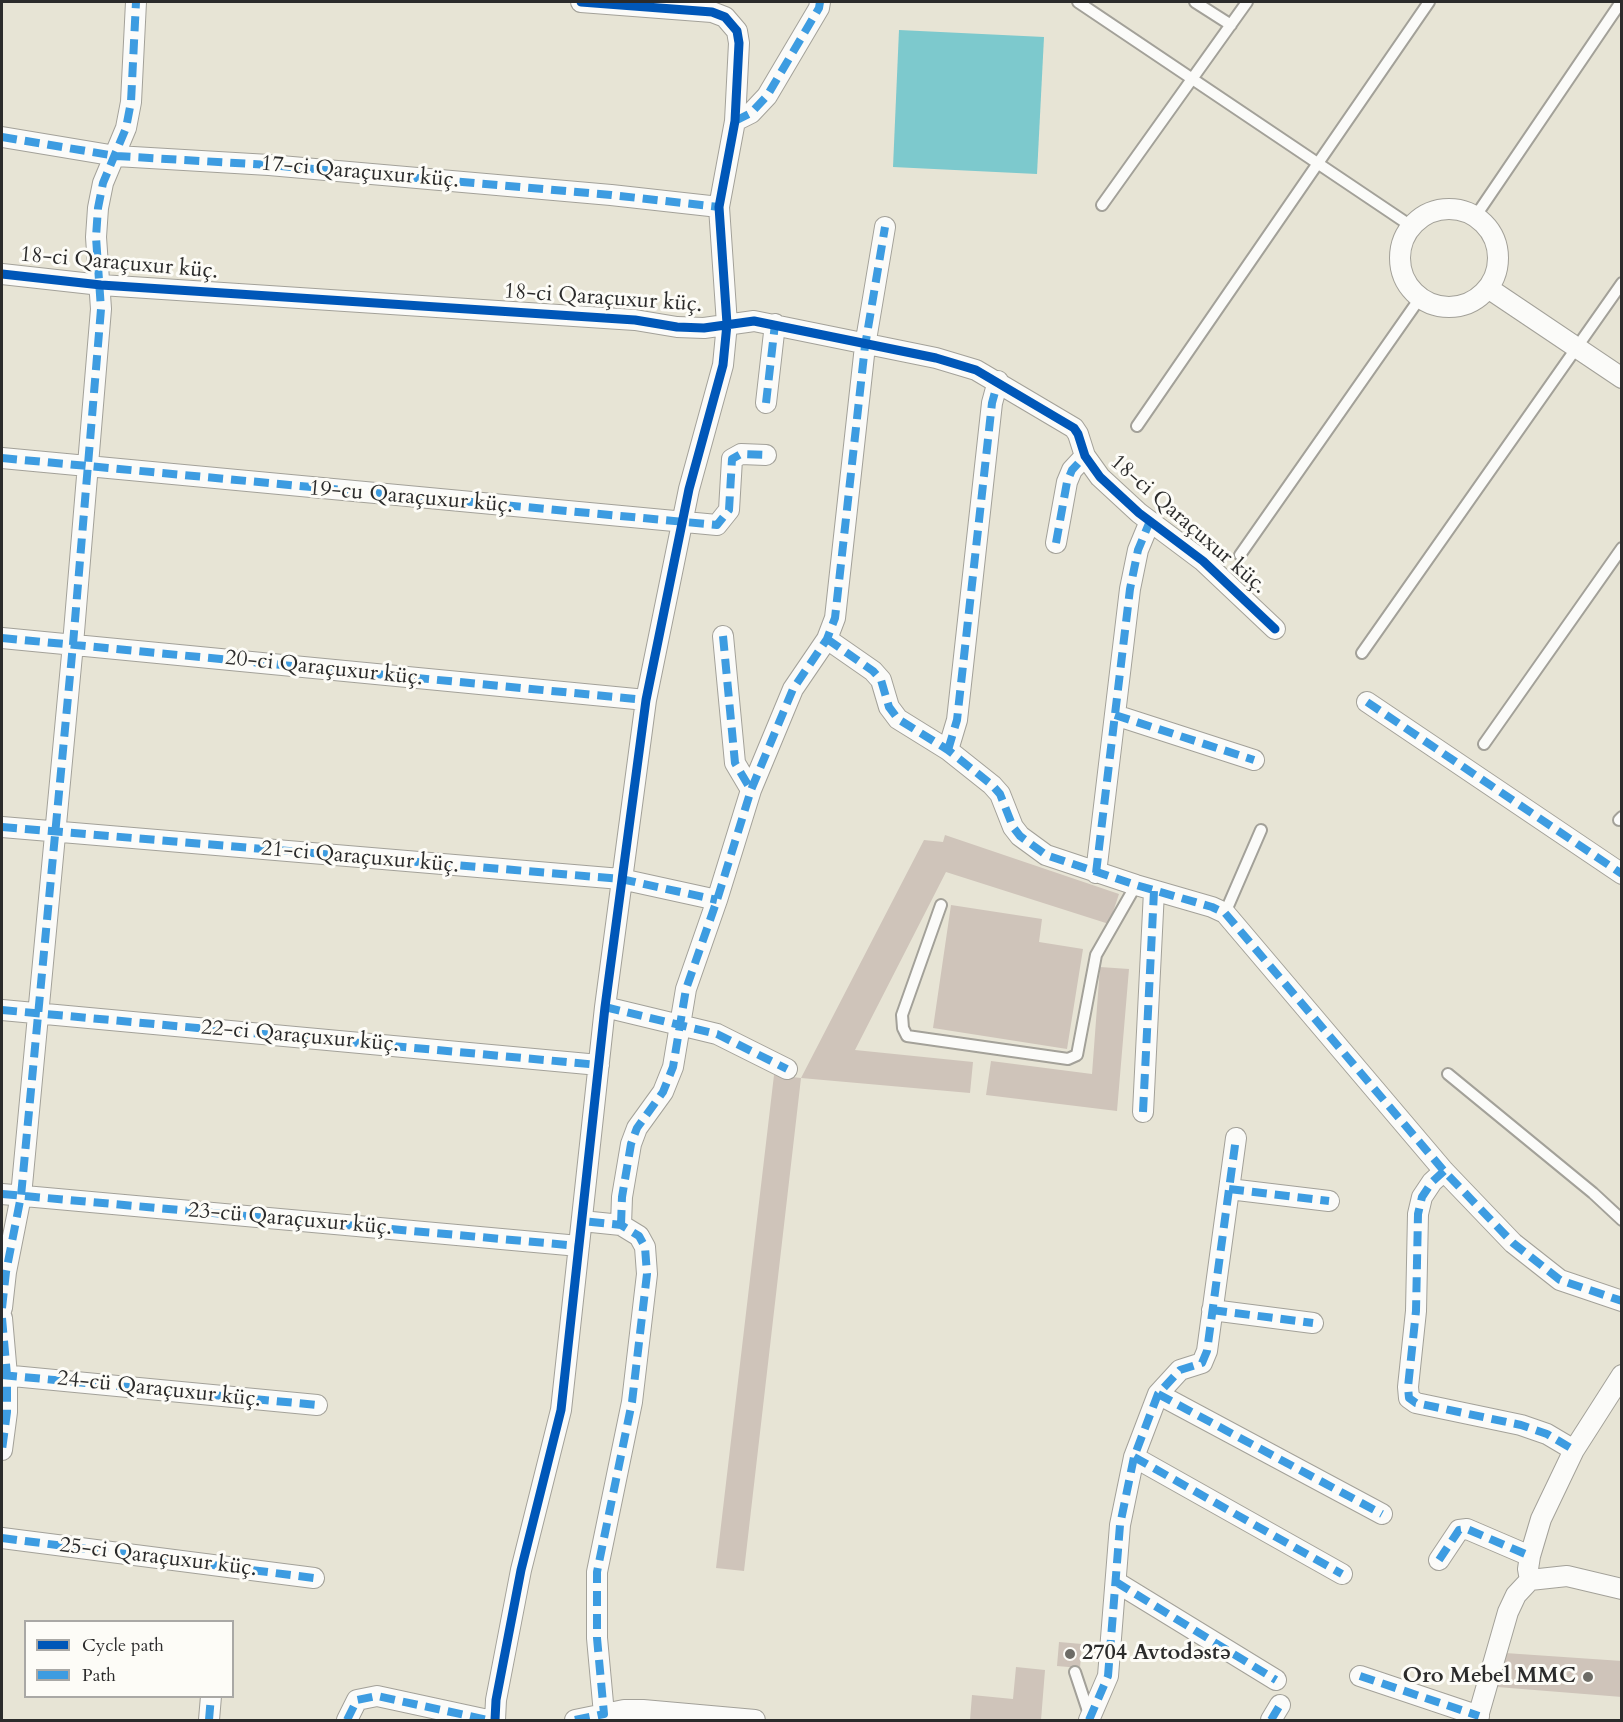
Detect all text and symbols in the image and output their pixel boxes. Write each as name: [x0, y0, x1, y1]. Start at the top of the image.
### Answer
street label: 17-ci Qaraçuxur küç.: [260, 151, 460, 195]
street label: 18-ci Qaraçuxur küç.: [19, 242, 219, 286]
street label: 18-ci Qaraçuxur küç.: [503, 279, 703, 319]
street label: 18-ci Qaraçuxur küç.: [1104, 450, 1272, 600]
street label: 19-cu Qaraçuxur küç.: [308, 476, 514, 520]
street label: 20-ci Qaraçuxur küç.: [224, 645, 424, 693]
street label: 21-ci Qaraçuxur küç.: [260, 836, 460, 880]
street label: 22-ci Qaraçuxur küç.: [200, 1015, 400, 1059]
street label: 23-cü Qaraçuxur küç.: [187, 1198, 393, 1242]
street label: 24-cü Qaraçuxur küç.: [56, 1366, 262, 1414]
street label: 25-ci Qaraçuxur küç.: [58, 1533, 258, 1583]
legend: [24, 1620, 234, 1698]
text: Cycle path: [82, 1633, 164, 1658]
place label: 2704 Avtodəstə: [1082, 1641, 1231, 1667]
marker: 2704 Avtodəstə: [1063, 1647, 1077, 1661]
text: Path: [82, 1663, 116, 1688]
place label: Oro Mebel MMC: [1403, 1664, 1576, 1690]
marker: Oro Mebel MMC: [1581, 1670, 1595, 1684]

